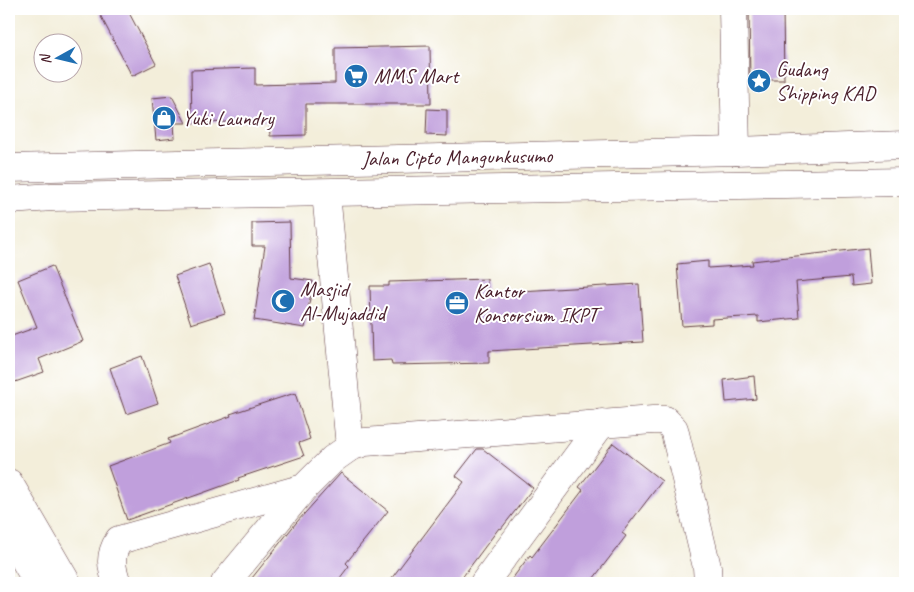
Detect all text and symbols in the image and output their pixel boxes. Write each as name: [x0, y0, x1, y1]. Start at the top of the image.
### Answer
north arrow: [32, 32, 82, 82]
text: N: [36, 52, 55, 65]
place label: Gudang Shipping KAD: [776, 56, 877, 106]
supermarket icon: MMS Mart: [343, 63, 369, 89]
place label: MMS Mart: [374, 63, 460, 89]
place icon: Gudang Shipping KAD: [746, 68, 772, 94]
shop icon: Yuki Laundry: [151, 105, 177, 131]
place label: Yuki Laundry: [182, 105, 276, 131]
street label: Jalan Cipto Mangunkusumo: [361, 142, 554, 172]
place label: Masjid Al-Mujaddid: [300, 276, 389, 326]
place label: Kantor Konsorsium IKPT: [474, 278, 603, 328]
mosque icon: Masjid Al-Mujaddid: [270, 288, 296, 314]
office icon: Kantor Konsorsium IKPT: [444, 290, 470, 316]

